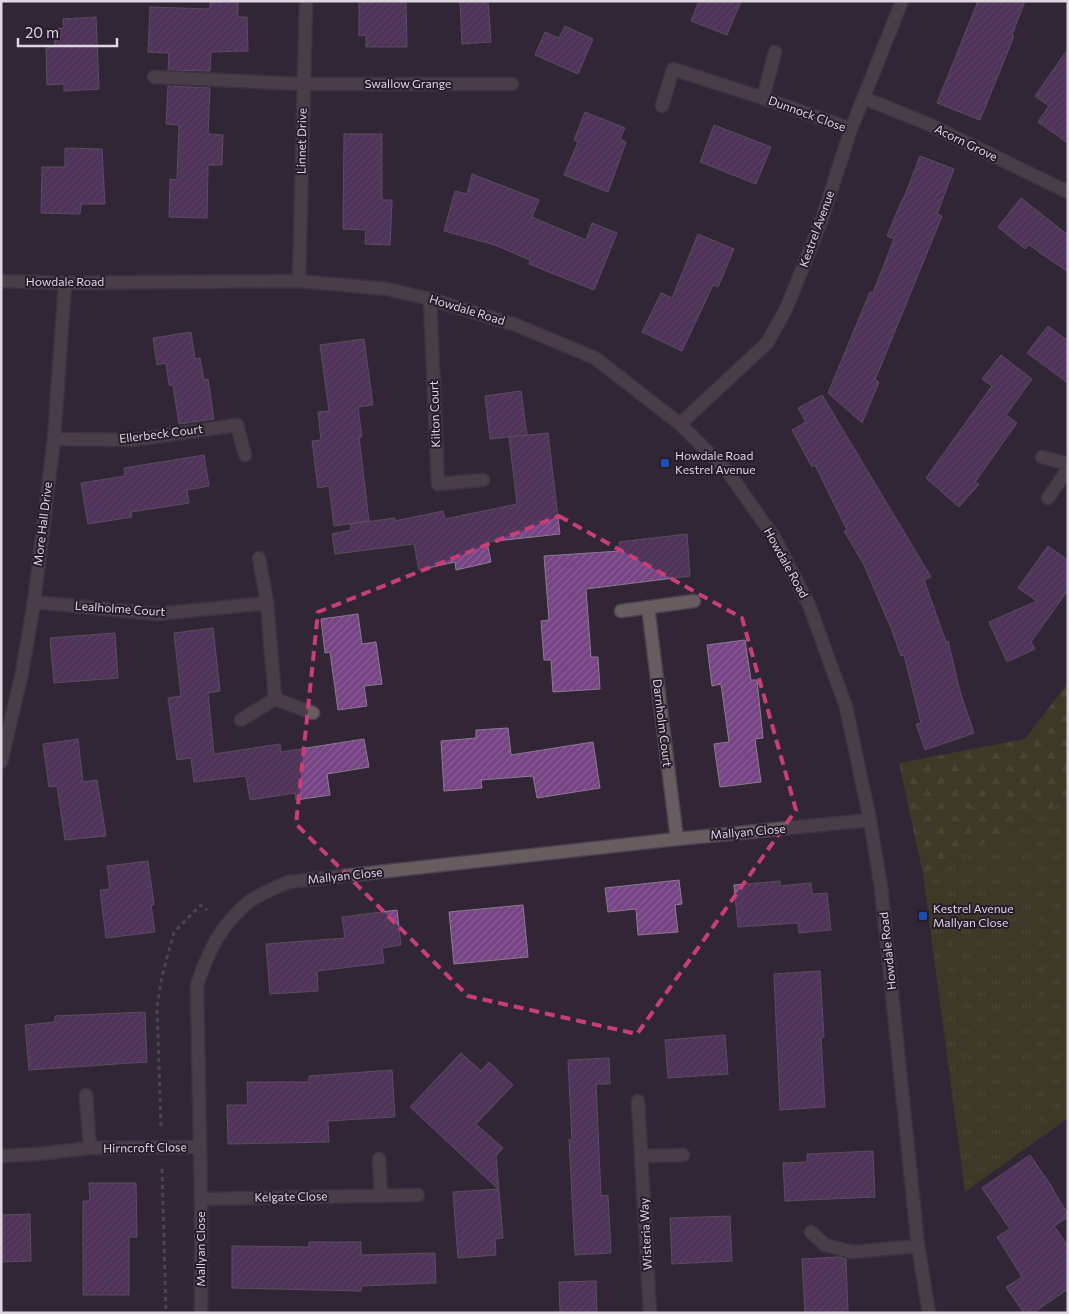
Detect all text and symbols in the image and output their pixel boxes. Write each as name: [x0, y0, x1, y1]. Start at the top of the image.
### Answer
scale bar: [18, 15, 116, 47]
text: 20 m: [25, 23, 59, 41]
street label: Swallow Grange: [365, 76, 451, 90]
street label: Dunnock Close: [767, 93, 848, 134]
street label: Linnet Drive: [293, 108, 309, 174]
street label: Acorn Grove: [933, 121, 1000, 163]
street label: Kestrel Avenue: [796, 188, 836, 269]
street label: Howdale Road: [26, 274, 104, 288]
street label: Howdale Road: [428, 291, 507, 327]
street label: Kilton Court: [426, 380, 442, 448]
street label: Ellerbeck Court: [118, 421, 204, 445]
place label: Howdale Road Kestrel Avenue: [675, 448, 756, 476]
marker: Howdale Road Kestrel Avenue: [659, 457, 671, 469]
street label: More Hall Drive: [30, 481, 54, 567]
street label: Howdale Road: [762, 525, 812, 600]
street label: Lealholme Court: [74, 598, 166, 618]
street label: Darnholm Court: [651, 678, 675, 768]
street label: Mallyan Close: [710, 821, 786, 841]
street label: Mallyan Close: [307, 864, 383, 886]
place label: Kestrel Avenue Mallyan Close: [933, 901, 1014, 929]
marker: Kestrel Avenue Mallyan Close: [917, 910, 929, 922]
street label: Howdale Road: [876, 911, 898, 991]
street label: Hirncroft Close: [103, 1139, 187, 1155]
street label: Kelgate Close: [254, 1188, 328, 1204]
street label: Wisteria Way: [636, 1198, 654, 1271]
street label: Mallyan Close: [193, 1211, 207, 1287]

